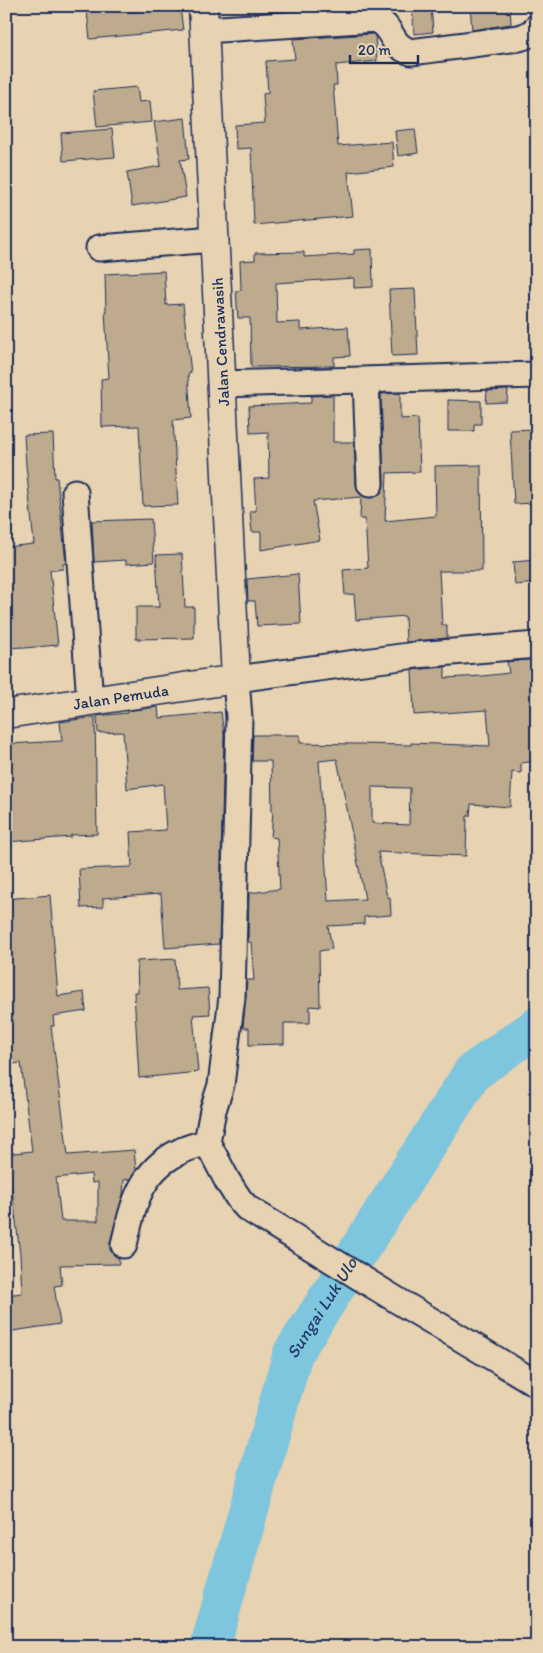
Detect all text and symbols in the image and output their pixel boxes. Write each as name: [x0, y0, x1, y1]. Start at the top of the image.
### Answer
scale bar: [350, 32, 418, 64]
text: 20 m: [358, 41, 392, 59]
street label: Jalan Cendrawasih: [208, 277, 233, 407]
street label: Jalan Pemuda: [72, 680, 170, 714]
water label: Sungai Luk Ulo: [281, 1253, 363, 1362]

